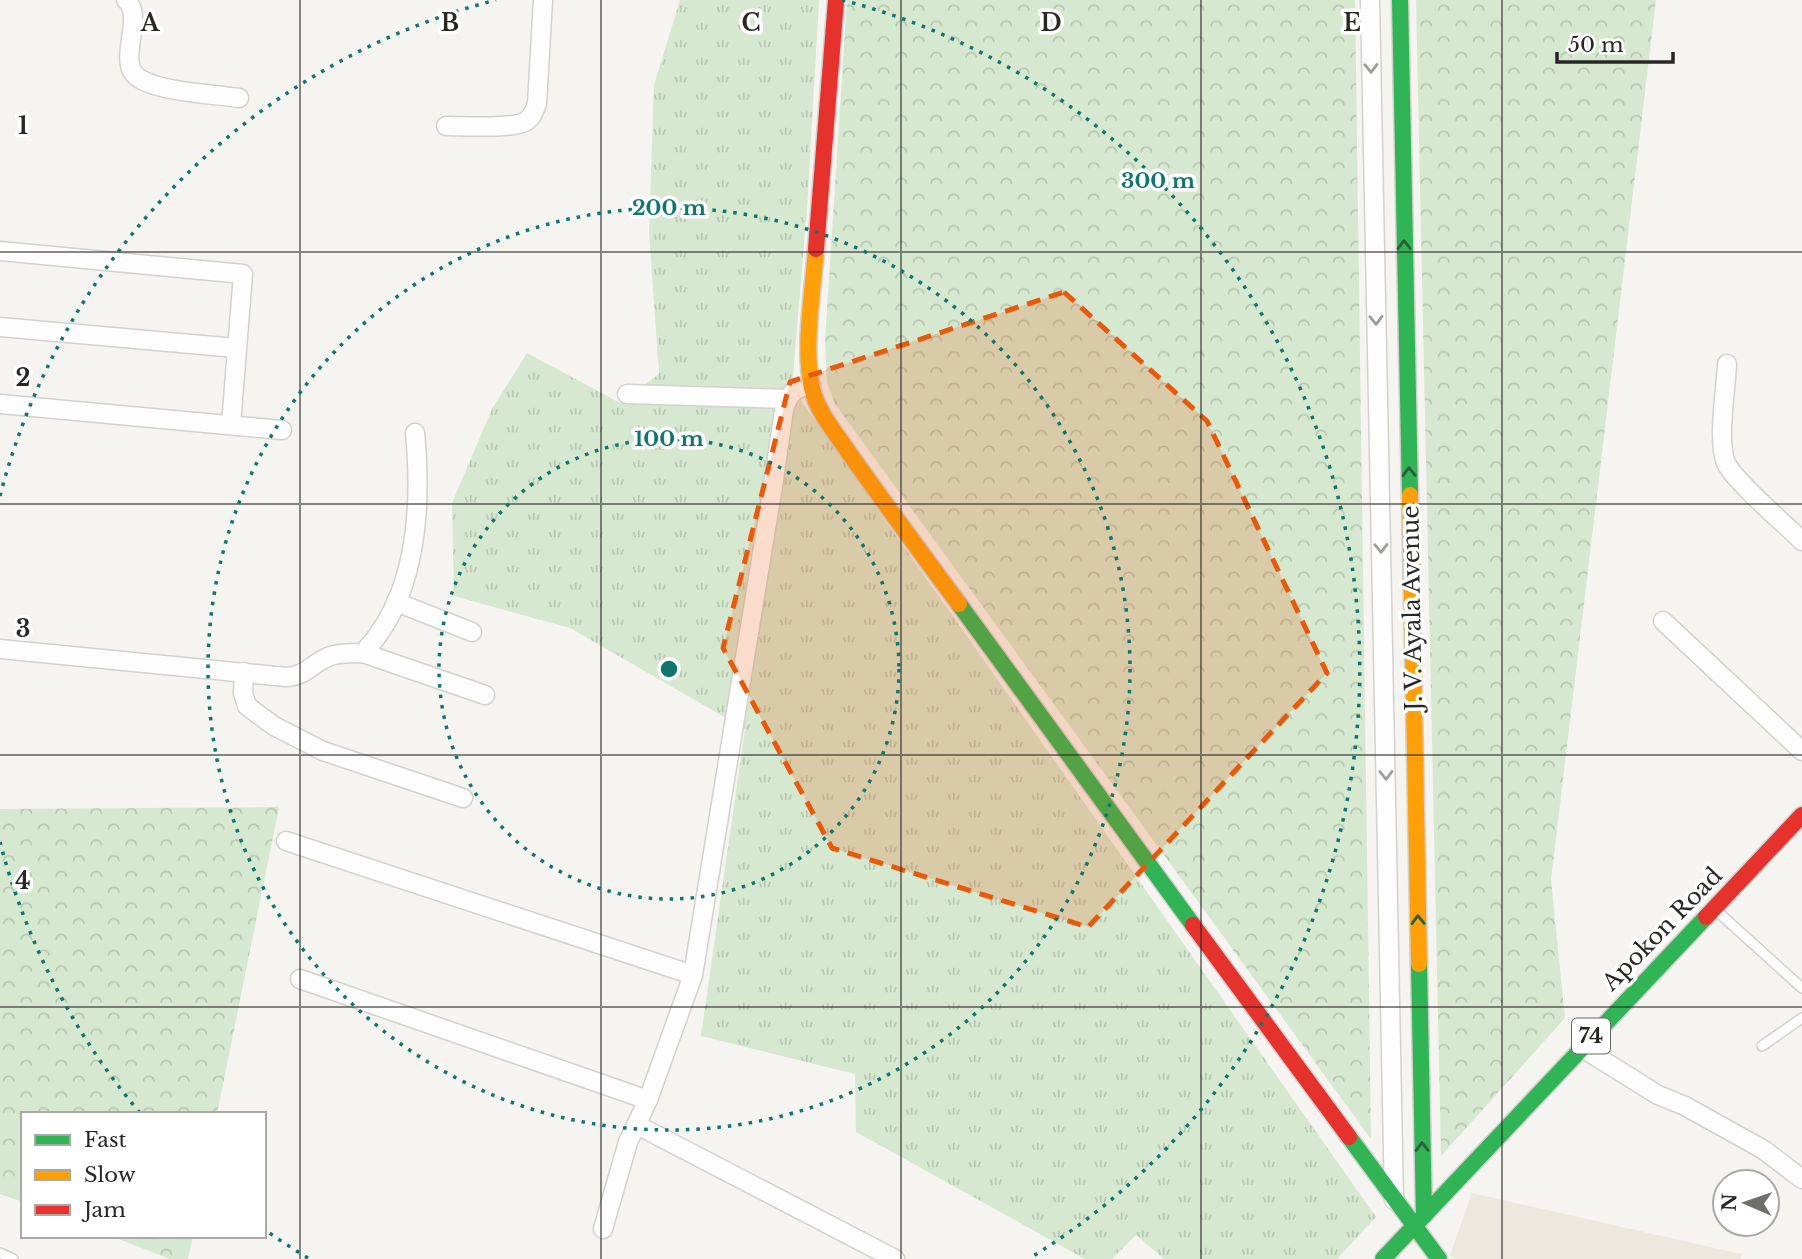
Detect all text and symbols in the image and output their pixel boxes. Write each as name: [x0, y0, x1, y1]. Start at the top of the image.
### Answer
text: A: [140, 9, 161, 37]
text: B: [441, 9, 459, 37]
text: C: [742, 9, 760, 37]
text: D: [1040, 9, 1062, 37]
text: E: [1343, 9, 1361, 37]
scale bar: [1557, 21, 1672, 65]
text: 50 m: [1568, 32, 1624, 58]
one-way arrow: [1363, 63, 1379, 74]
text: 1: [18, 112, 28, 140]
text: 300 m: [1121, 168, 1195, 194]
text: 200 m: [632, 195, 706, 221]
one-way arrow: [1397, 239, 1412, 250]
one-way arrow: [1369, 315, 1384, 326]
text: 2: [16, 364, 30, 392]
text: 100 m: [634, 426, 704, 452]
one-way arrow: [1401, 466, 1417, 477]
street label: J. V. Ayala Avenue: [1396, 505, 1428, 714]
one-way arrow: [1373, 543, 1389, 553]
text: 3: [16, 615, 30, 643]
centre of rings: [657, 657, 681, 681]
one-way arrow: [1378, 770, 1393, 781]
street label: Apokon Road: [1596, 862, 1728, 997]
text: 4: [15, 867, 31, 895]
one-way arrow: [1410, 914, 1425, 925]
road number: 74: [1572, 1018, 1610, 1054]
legend: [21, 1112, 266, 1238]
text: Fast: [84, 1127, 126, 1153]
one-way arrow: [1414, 1142, 1430, 1152]
text: Slow: [84, 1162, 136, 1188]
north arrow: [1711, 1168, 1781, 1238]
text: N: [1718, 1193, 1741, 1212]
text: Jam: [81, 1197, 126, 1223]

